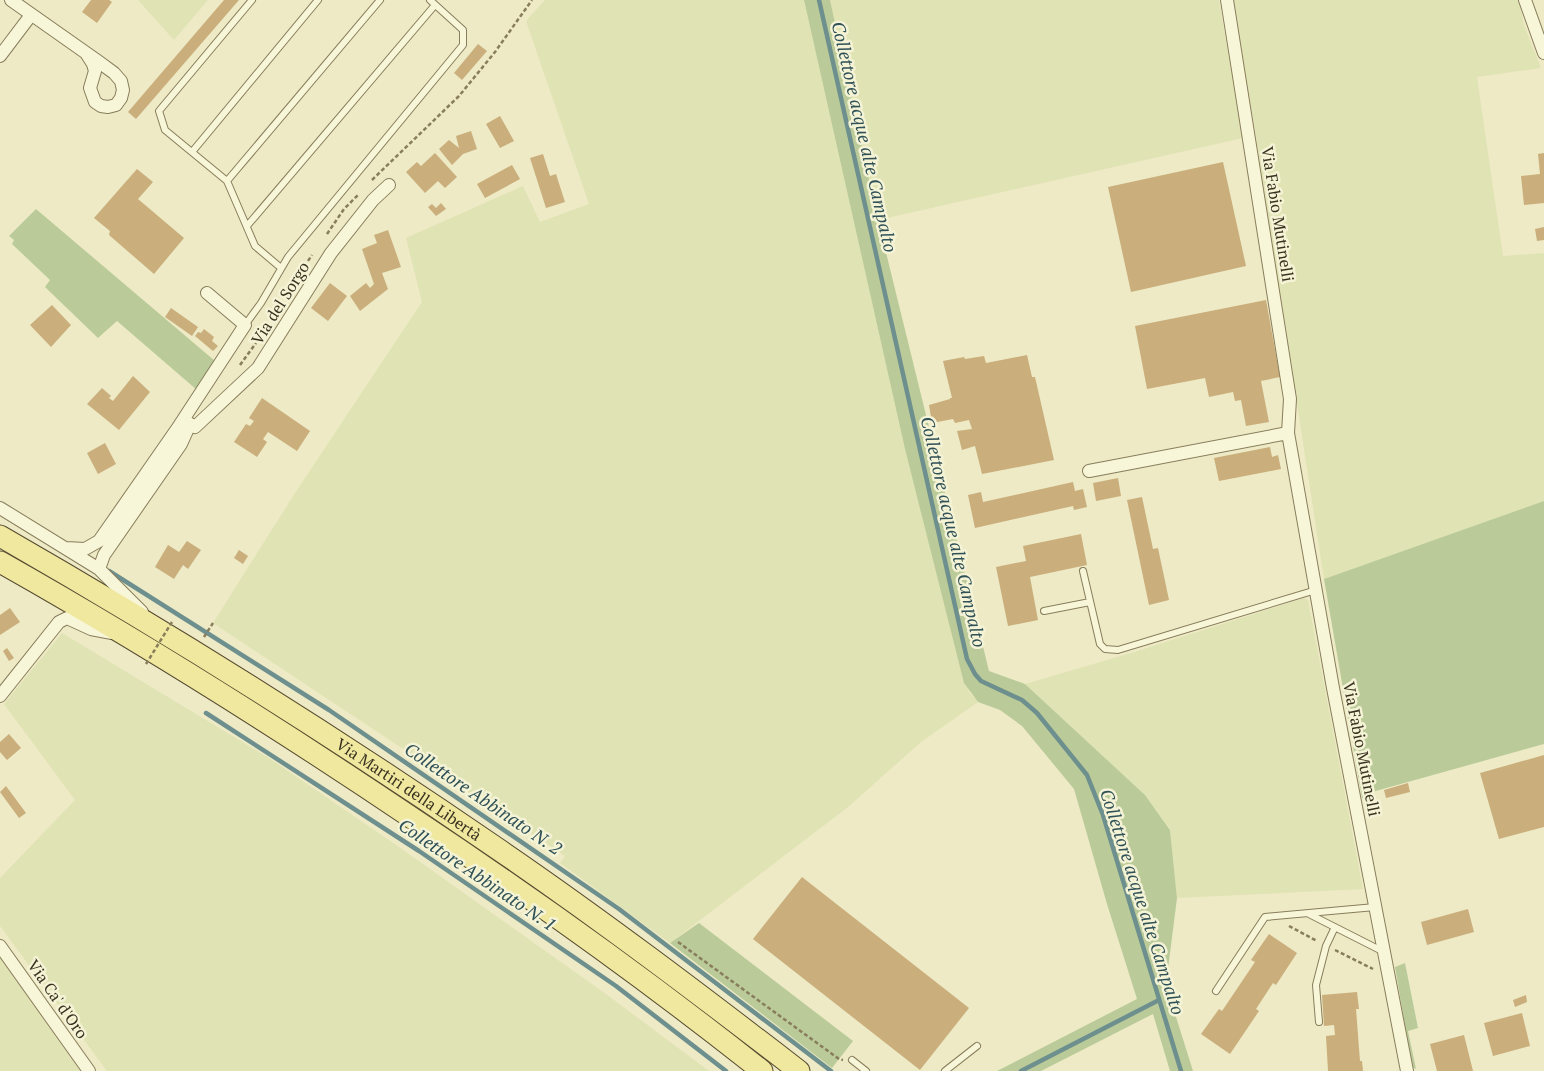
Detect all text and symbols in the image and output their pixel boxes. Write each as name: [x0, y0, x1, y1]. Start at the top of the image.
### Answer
water label: Collettore acque alte Campalto: [827, 19, 903, 254]
street label: Via Fabio Mutinelli: [1256, 145, 1300, 283]
street label: Via del Sorgo: [246, 257, 314, 349]
water label: Collettore acque alte Campalto: [916, 414, 992, 649]
street label: Via Fabio Mutinelli: [1338, 680, 1386, 818]
street label: Via Martiri della Libertà: [332, 733, 486, 846]
water label: Collettore Abbinato N. 2: [400, 736, 567, 860]
water label: Collettore acque alte Campalto: [1095, 786, 1191, 1018]
water label: Collettore Abbinato N. 1: [394, 812, 561, 936]
street label: Via Ca' d'Oro: [23, 955, 93, 1043]

